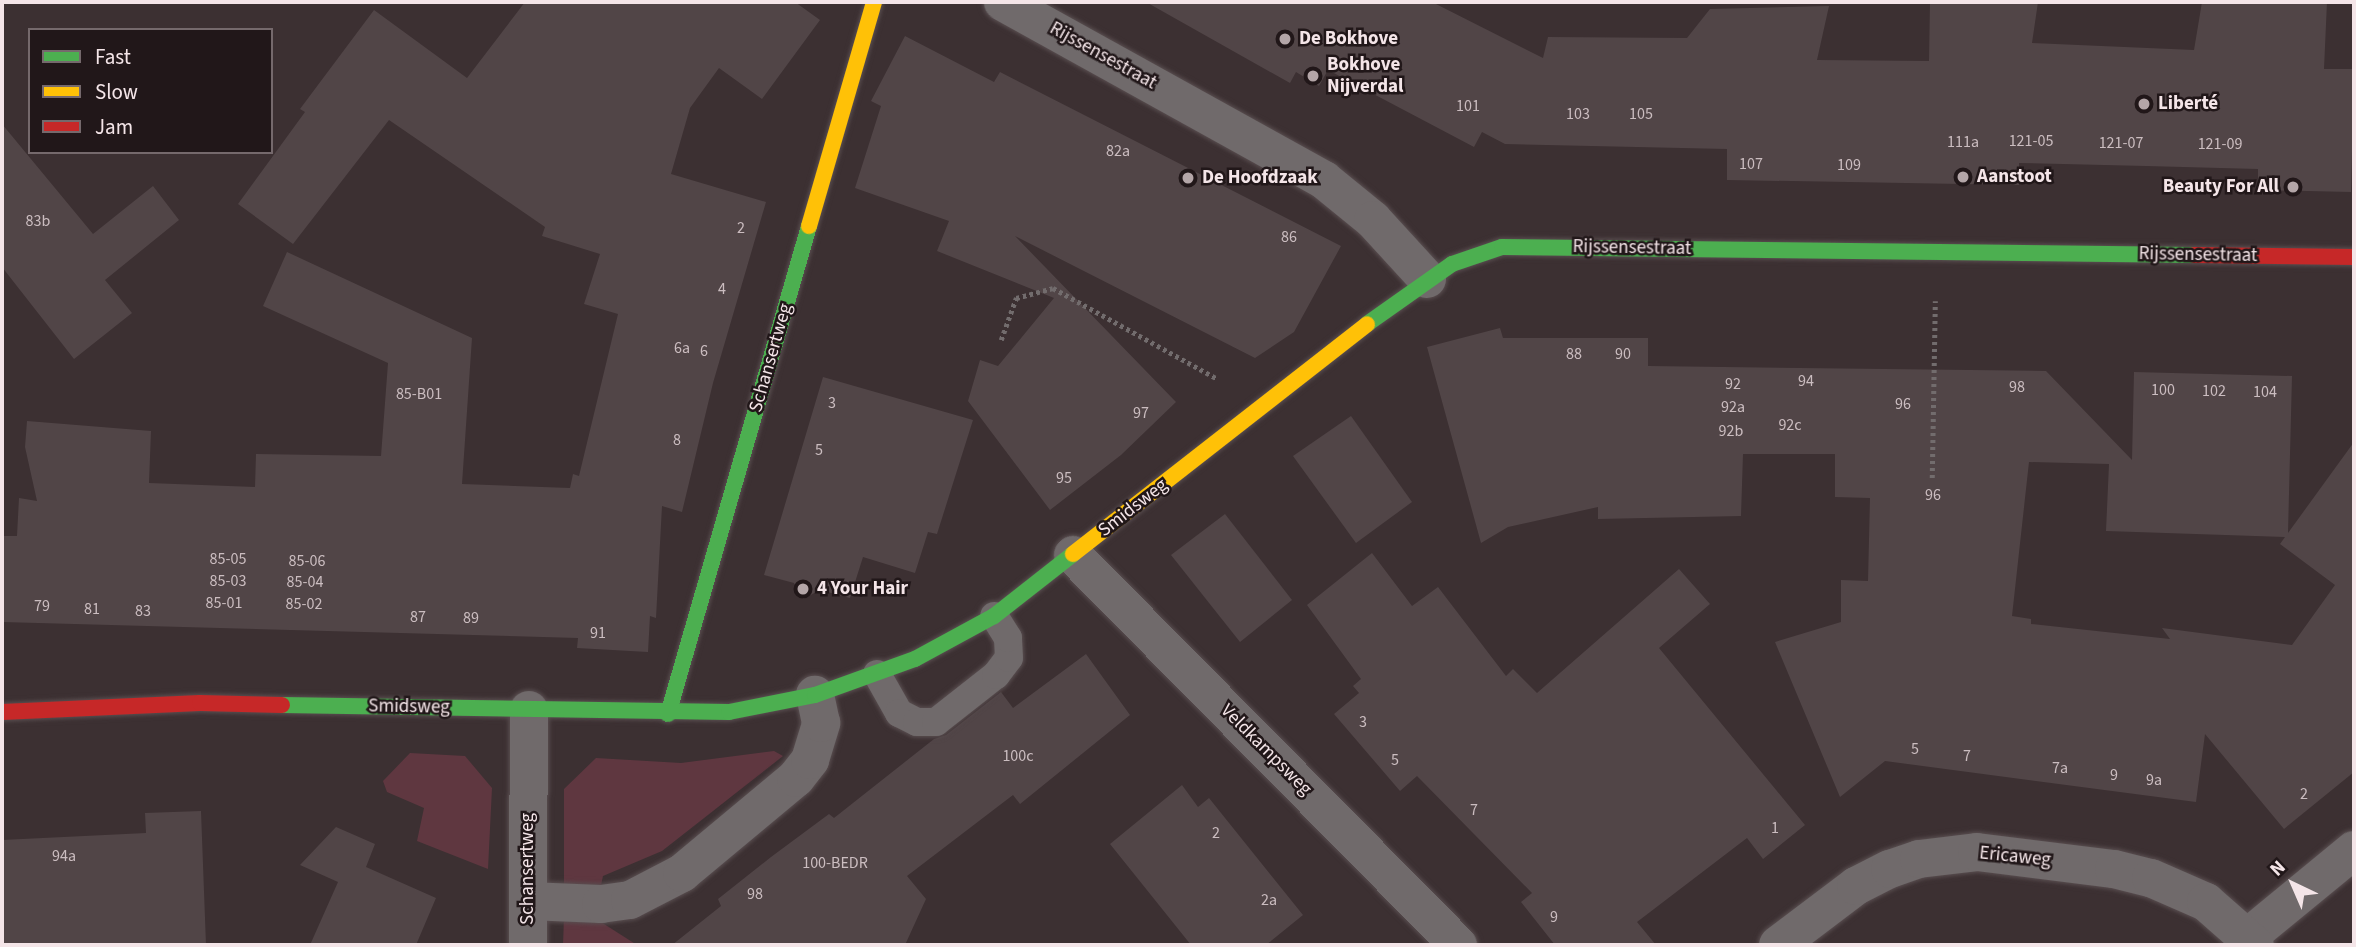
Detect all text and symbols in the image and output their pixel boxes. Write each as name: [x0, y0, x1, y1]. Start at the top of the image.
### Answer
street label: Rijssensestraat: [1046, 17, 1160, 95]
legend: [28, 28, 273, 154]
place label: De Bokhove: [1299, 28, 1398, 50]
marker: De Bokhove: [1277, 31, 1293, 47]
text: Fast: [95, 42, 131, 72]
place label: Bokhove Nijverdal: [1327, 54, 1403, 98]
marker: Bokhove Nijverdal: [1305, 68, 1321, 84]
text: Slow: [95, 77, 138, 107]
place label: Liberté: [2158, 93, 2218, 115]
house number: 101: [1456, 96, 1480, 116]
marker: Liberté: [2136, 96, 2152, 112]
house number: 103: [1566, 104, 1590, 124]
house number: 105: [1629, 104, 1653, 124]
text: Jam: [95, 112, 133, 142]
house number: 121-05: [2009, 131, 2053, 151]
house number: 111a: [1947, 132, 1979, 152]
house number: 121-07: [2099, 133, 2143, 153]
house number: 121-09: [2198, 134, 2242, 154]
house number: 82a: [1106, 141, 1130, 161]
house number: 107: [1739, 154, 1763, 174]
house number: 109: [1837, 155, 1861, 175]
place label: Aanstoot: [1977, 166, 2052, 188]
place label: De Hoofdzaak: [1202, 167, 1318, 189]
marker: Aanstoot: [1955, 169, 1971, 185]
marker: De Hoofdzaak: [1180, 170, 1196, 186]
place label: Beauty For All: [2163, 176, 2279, 198]
marker: Beauty For All: [2285, 179, 2301, 195]
house number: 83b: [26, 211, 50, 231]
house number: 2: [737, 218, 745, 238]
house number: 86: [1281, 227, 1297, 247]
street label: Rijssensestraat: [1572, 236, 1692, 260]
street label: Rijssensestraat: [2138, 243, 2258, 267]
house number: 4: [718, 279, 726, 299]
street label: Schansertweg: [745, 301, 797, 415]
house number: 6a: [674, 338, 690, 358]
house number: 6: [700, 341, 708, 361]
house number: 88: [1566, 344, 1582, 364]
house number: 90: [1615, 344, 1631, 364]
house number: 94: [1798, 371, 1814, 391]
house number: 92: [1725, 374, 1741, 394]
house number: 98: [2009, 377, 2025, 397]
house number: 100: [2151, 380, 2175, 400]
house number: 102: [2202, 381, 2226, 401]
house number: 104: [2253, 382, 2277, 402]
house number: 85-B01: [396, 384, 442, 404]
house number: 3: [828, 393, 836, 413]
house number: 96: [1895, 394, 1911, 414]
house number: 92a: [1721, 397, 1745, 417]
house number: 97: [1133, 403, 1149, 423]
house number: 92c: [1778, 415, 1802, 435]
house number: 92b: [1719, 421, 1743, 441]
house number: 8: [673, 430, 681, 450]
house number: 5: [815, 440, 823, 460]
house number: 95: [1056, 468, 1072, 488]
street label: Smidsweg: [1094, 474, 1172, 542]
house number: 96: [1925, 485, 1941, 505]
house number: 85-05: [210, 549, 246, 569]
house number: 85-06: [289, 551, 325, 571]
house number: 85-03: [210, 571, 246, 591]
house number: 85-04: [287, 572, 323, 592]
place label: 4 Your Hair: [817, 578, 908, 600]
marker: 4 Your Hair: [795, 581, 811, 597]
house number: 85-01: [206, 593, 242, 613]
house number: 85-02: [286, 594, 322, 614]
house number: 79: [34, 596, 50, 616]
house number: 81: [84, 599, 100, 619]
house number: 83: [135, 601, 151, 621]
house number: 87: [410, 607, 426, 627]
house number: 89: [463, 608, 479, 628]
house number: 91: [590, 623, 606, 643]
street label: Smidsweg: [368, 695, 450, 719]
street label: Veldkampsweg: [1216, 700, 1316, 800]
house number: 3: [1359, 712, 1367, 732]
house number: 5: [1911, 739, 1919, 759]
house number: 100c: [1002, 746, 1034, 766]
house number: 7: [1963, 746, 1971, 766]
house number: 5: [1391, 750, 1399, 770]
house number: 7a: [2052, 758, 2068, 778]
house number: 9: [2110, 765, 2118, 785]
house number: 9a: [2146, 770, 2162, 790]
house number: 2: [2300, 784, 2308, 804]
house number: 7: [1470, 800, 1478, 820]
street label: Schansertweg: [517, 813, 539, 925]
house number: 1: [1771, 818, 1779, 838]
house number: 2: [1212, 823, 1220, 843]
street label: Ericaweg: [1978, 842, 2052, 872]
house number: 94a: [52, 846, 76, 866]
north arrow: [2258, 849, 2328, 919]
house number: 100-BEDR: [802, 853, 868, 873]
text: N: [2264, 854, 2292, 883]
house number: 98: [747, 884, 763, 904]
house number: 2a: [1261, 890, 1277, 910]
house number: 9: [1550, 907, 1558, 927]

